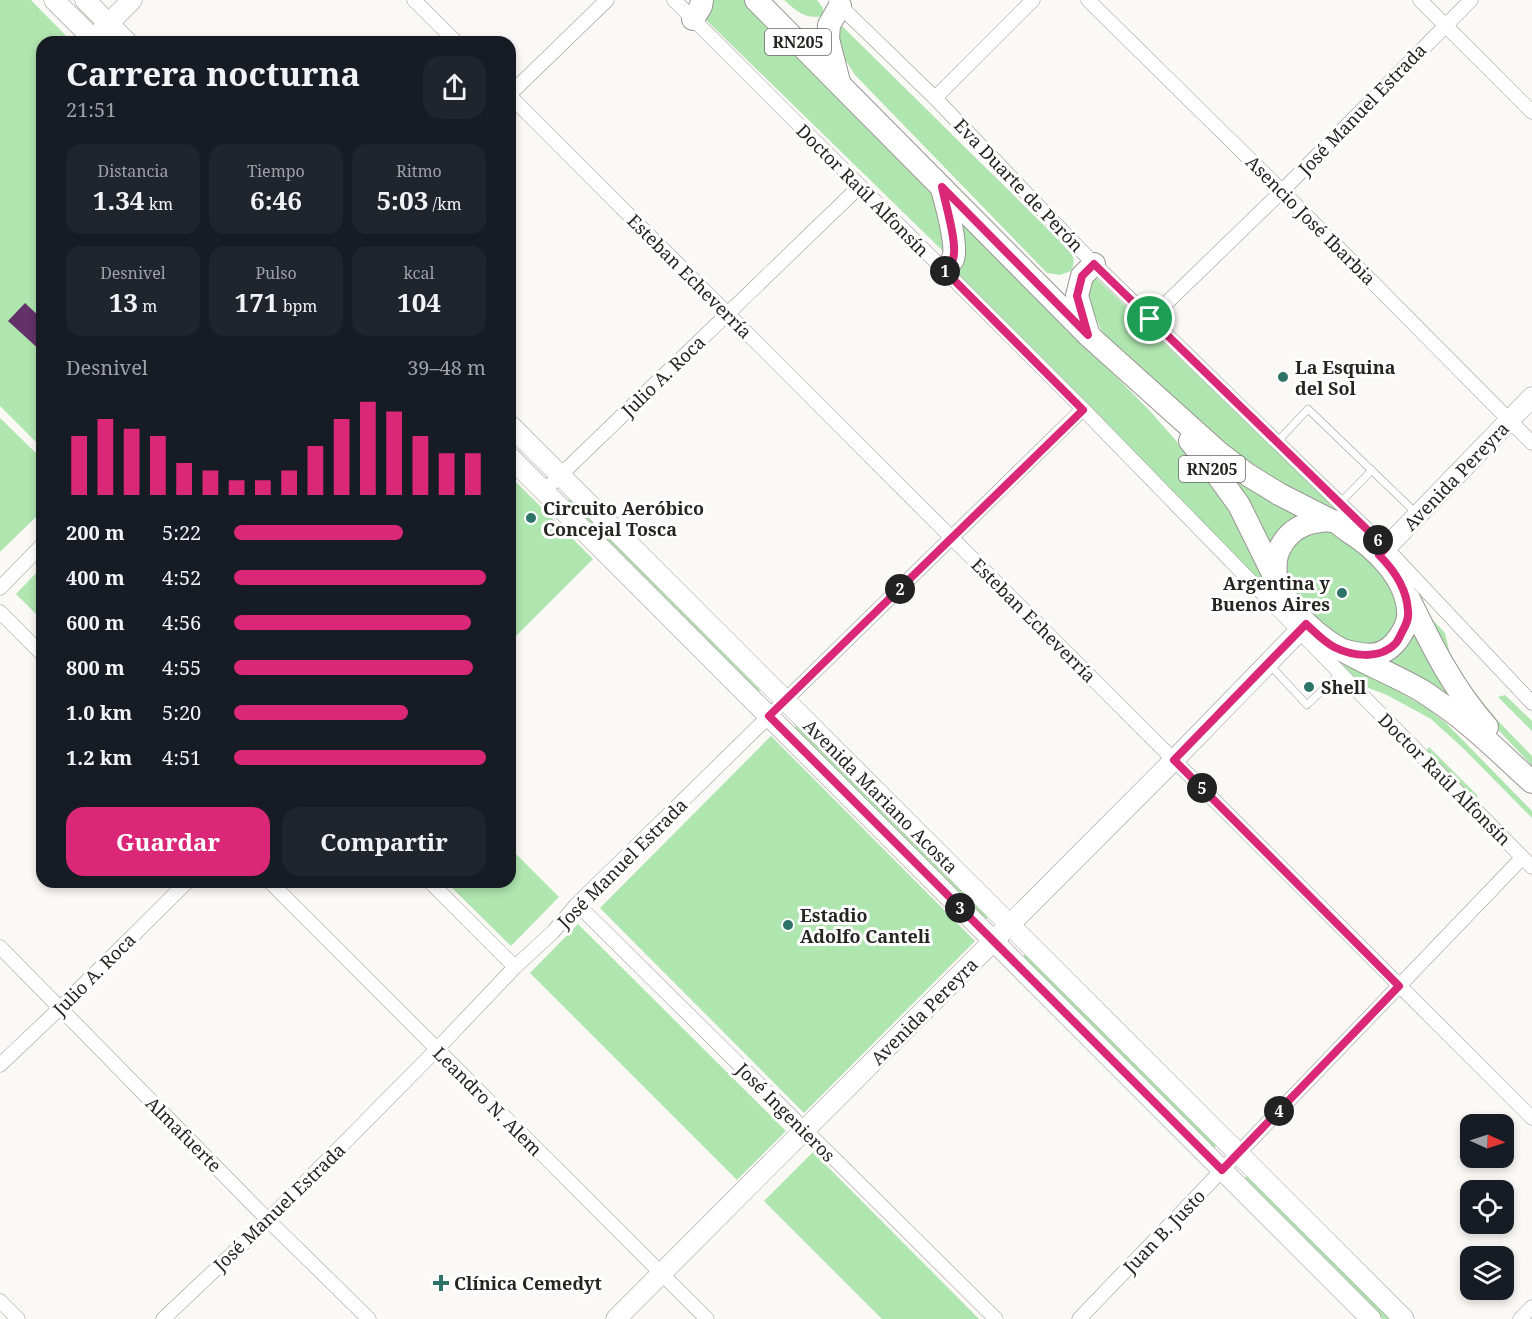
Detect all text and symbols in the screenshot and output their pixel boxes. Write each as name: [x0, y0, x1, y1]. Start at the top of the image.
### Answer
road number: RN205: [765, 29, 831, 55]
street label: José Manuel Estrada: [1292, 38, 1431, 181]
text: Carrera nocturna: [66, 51, 360, 96]
button: share: [423, 56, 486, 119]
text: 21:51: [66, 96, 116, 123]
street label: Eva Duarte de Perón: [949, 113, 1089, 257]
street label: Doctor Raúl Alfonsín: [791, 118, 935, 262]
street label: Asencio José Ibarbia: [1241, 150, 1381, 290]
text: Distancia: [98, 160, 168, 182]
text: Tiempo: [247, 160, 305, 182]
text: Ritmo: [396, 160, 442, 182]
text: 1.34: [93, 182, 145, 218]
text: 6:46: [250, 182, 302, 218]
text: 5:03: [376, 182, 428, 218]
text: km: [145, 193, 173, 215]
text: /km: [428, 193, 462, 215]
street label: Esteban Echeverría: [623, 209, 757, 343]
pin: 1: [930, 256, 960, 286]
text: 1: [940, 260, 950, 282]
text: Desnivel: [100, 262, 166, 284]
text: Pulso: [255, 262, 297, 284]
text: kcal: [404, 262, 434, 284]
text: 13: [109, 284, 138, 320]
text: 171: [234, 284, 279, 320]
text: 104: [397, 284, 441, 320]
pin: [1124, 293, 1175, 344]
text: m: [138, 295, 157, 317]
text: bpm: [279, 295, 318, 317]
icon: arrive: [1133, 302, 1166, 335]
street label: Julio A. Roca: [615, 330, 710, 423]
text: Desnivel: [66, 354, 148, 381]
text: 39–48 m: [407, 354, 486, 381]
place label: La Esquina del Sol: [1295, 355, 1396, 400]
marker: La Esquina del Sol: [1276, 370, 1290, 384]
street label: Avenida Pereyra: [1398, 417, 1514, 535]
road number: RN205: [1179, 456, 1245, 482]
place label: Circuito Aeróbico Concejal Tosca: [543, 496, 704, 541]
marker: Circuito Aeróbico Concejal Tosca: [524, 511, 538, 525]
text: 200 m: [66, 519, 125, 546]
text: 5:22: [162, 519, 201, 546]
pin: 6: [1363, 525, 1393, 555]
text: 6: [1373, 529, 1383, 551]
street label: Esteban Echeverría: [967, 553, 1101, 687]
text: 400 m: [66, 564, 125, 591]
text: 4:52: [162, 564, 201, 591]
place label: Argentina y Buenos Aires: [1211, 571, 1331, 616]
pin: 2: [885, 574, 915, 604]
text: 2: [895, 578, 905, 600]
marker: Argentina y Buenos Aires: [1335, 586, 1349, 600]
text: 600 m: [66, 609, 125, 636]
text: 4:56: [162, 609, 201, 636]
text: 800 m: [66, 654, 125, 681]
text: 4:55: [162, 654, 201, 681]
place label: Shell: [1321, 675, 1367, 699]
marker: Shell: [1302, 680, 1316, 694]
text: 1.0 km: [66, 699, 132, 726]
text: 5:20: [162, 699, 201, 726]
street label: Doctor Raúl Alfonsín: [1373, 707, 1517, 851]
street label: Avenida Mariano Acosta: [799, 714, 963, 878]
text: 1.2 km: [66, 744, 132, 771]
text: 4:51: [162, 744, 201, 771]
pin: 5: [1187, 773, 1217, 803]
text: 5: [1197, 777, 1207, 799]
street label: José Manuel Estrada: [551, 793, 692, 934]
button: Guardar: [66, 807, 270, 876]
button: Compartir: [282, 807, 486, 876]
pin: 3: [945, 893, 975, 923]
text: 3: [955, 897, 965, 919]
place label: Estadio Adolfo Canteli: [800, 903, 931, 948]
marker: Estadio Adolfo Canteli: [781, 918, 795, 932]
street label: Julio A. Roca: [47, 928, 140, 1021]
street label: Avenida Pereyra: [865, 952, 983, 1070]
street label: Leandro N. Alem: [428, 1041, 548, 1161]
street label: José Ingenieros: [731, 1057, 841, 1167]
street label: Almafuerte: [141, 1091, 227, 1177]
pin: 4: [1264, 1096, 1294, 1126]
text: 4: [1274, 1100, 1284, 1122]
north arrow: [1460, 1114, 1514, 1168]
map controls: [1460, 1114, 1514, 1300]
street label: José Manuel Estrada: [207, 1138, 350, 1277]
button: locate: [1460, 1180, 1514, 1234]
street label: Juan B. Justo: [1117, 1184, 1210, 1279]
button: layers: [1460, 1246, 1514, 1300]
place label: Clínica Cemedyt: [454, 1271, 602, 1295]
marker: Clínica Cemedyt: [432, 1274, 450, 1292]

